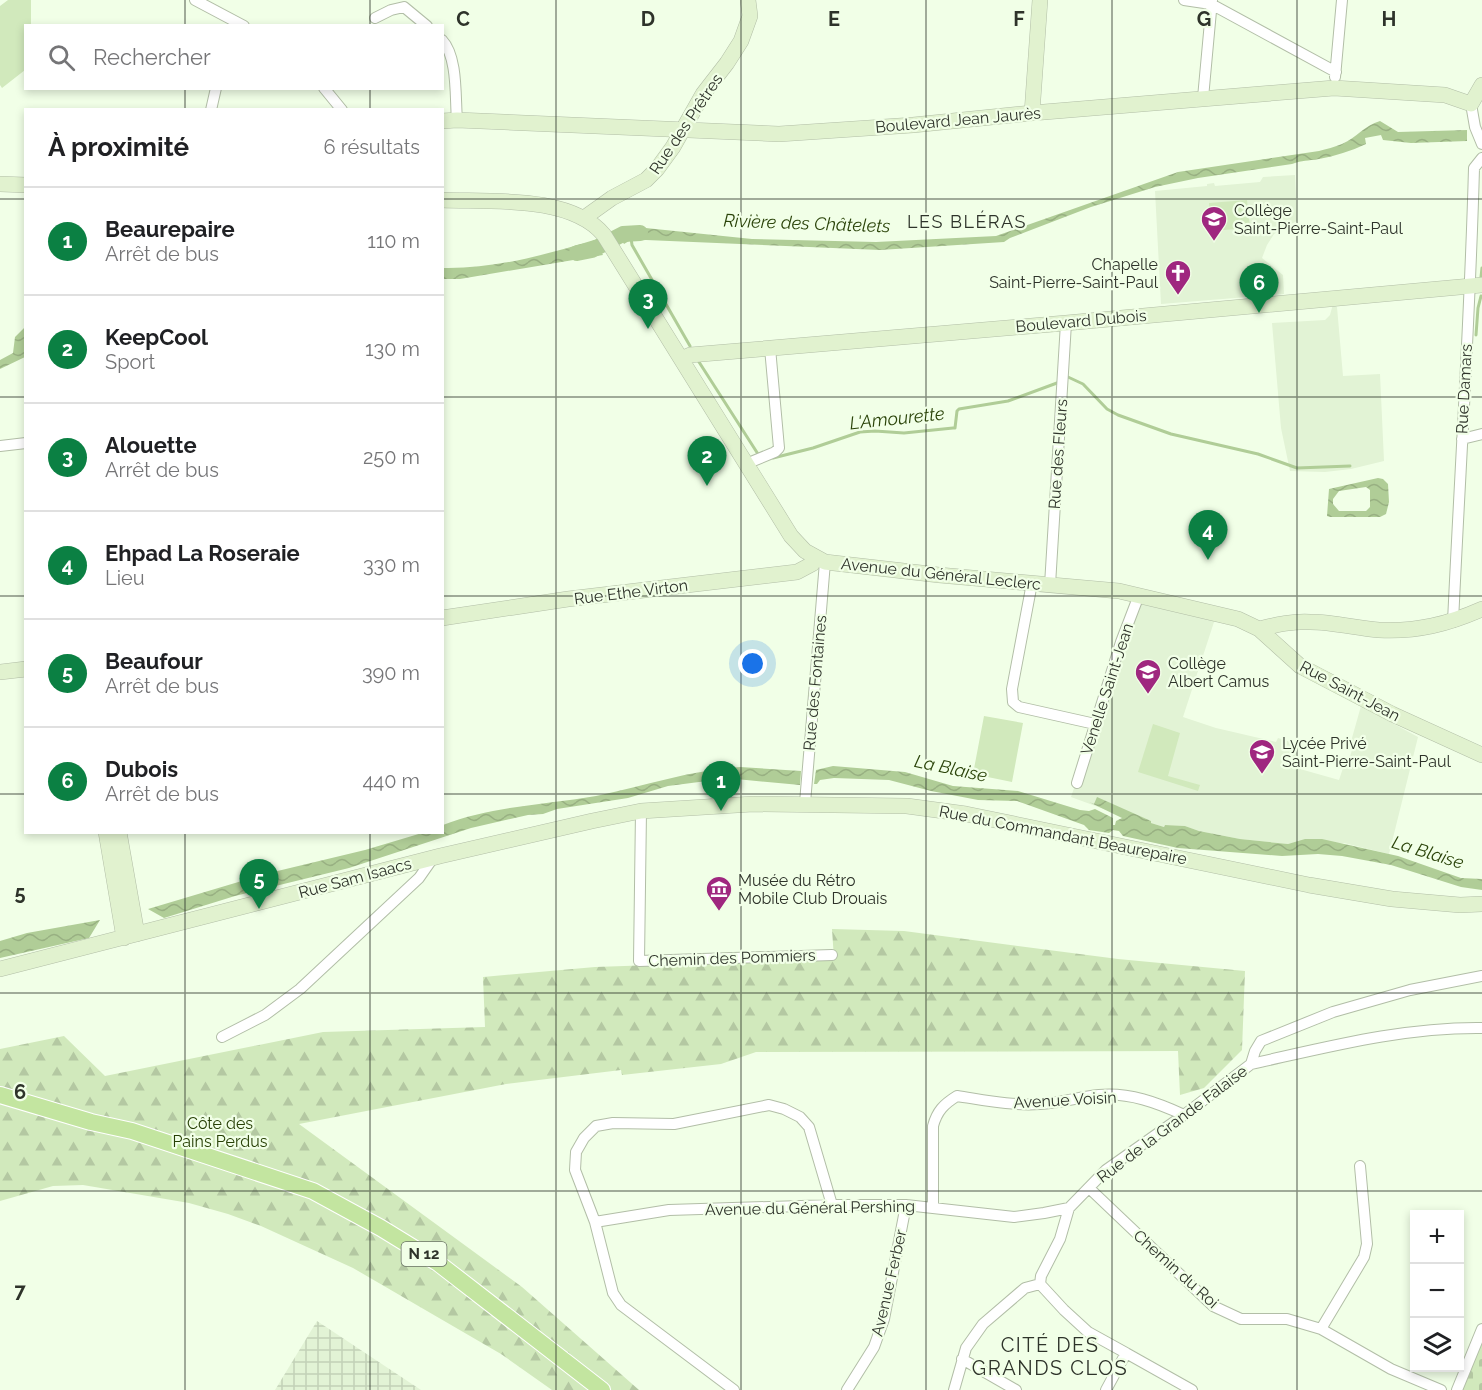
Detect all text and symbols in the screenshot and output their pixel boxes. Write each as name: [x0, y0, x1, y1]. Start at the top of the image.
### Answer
text: C: [456, 7, 470, 31]
text: D: [641, 7, 655, 31]
text: E: [828, 7, 840, 31]
text: F: [1013, 7, 1025, 31]
text: G: [1197, 7, 1211, 31]
text: H: [1382, 7, 1396, 31]
search box: [24, 24, 444, 90]
icon: search: [45, 41, 78, 74]
text: Rechercher: [93, 44, 211, 70]
street label: Rue des Prêtres: [645, 70, 727, 178]
street label: Boulevard Jean Jaurès: [874, 103, 1042, 137]
text: À proximité: [48, 132, 189, 162]
text: 6 résultats: [324, 135, 420, 159]
place label: Collège Saint-Pierre-Saint-Paul: [1234, 201, 1404, 238]
school or university icon: Collège Saint-Pierre-Saint-Paul: [1199, 204, 1229, 242]
water label: Rivière des Châtelets: [723, 210, 891, 236]
district label: LES BLÉRAS: [907, 210, 1027, 232]
text: Beaurepaire: [105, 216, 235, 242]
text: 1: [63, 229, 72, 253]
text: 110 m: [367, 229, 420, 253]
text: Arrêt de bus: [105, 242, 219, 266]
place label: Chapelle Saint-Pierre-Saint-Paul: [989, 255, 1159, 292]
church icon: Chapelle Saint-Pierre-Saint-Paul: [1163, 258, 1193, 296]
pin: 6: [1240, 264, 1278, 313]
pin: 3: [628, 280, 668, 329]
street label: Boulevard Dubois: [1015, 306, 1147, 336]
text: KeepCool: [105, 324, 208, 350]
text: 2: [62, 337, 73, 361]
text: 130 m: [365, 337, 420, 361]
street label: Rue Damars: [1452, 343, 1476, 435]
text: Sport: [105, 350, 155, 374]
street label: Rue des Fleurs: [1045, 398, 1071, 510]
water label: L'Amourette: [849, 403, 946, 433]
text: Alouette: [105, 432, 197, 458]
pin: 2: [688, 436, 726, 486]
text: 3: [62, 445, 73, 469]
text: 250 m: [363, 445, 420, 469]
text: Arrêt de bus: [105, 458, 219, 482]
pin: 4: [1188, 510, 1228, 560]
text: Ehpad La Roseraie: [105, 540, 300, 566]
text: 4: [62, 553, 73, 577]
text: 330 m: [363, 553, 420, 577]
street label: Avenue du Général Leclerc: [840, 554, 1042, 594]
text: Lieu: [105, 566, 145, 590]
street label: Rue Ethe Virton: [573, 576, 689, 608]
street label: Rue des Fontaines: [800, 614, 830, 752]
street label: Venelle Saint-Jean: [1077, 621, 1137, 757]
text: Beaufour: [105, 648, 203, 674]
your location: [738, 649, 767, 678]
place label: Collège Albert Camus: [1168, 654, 1269, 691]
school or university icon: Collège Albert Camus: [1133, 657, 1163, 695]
street label: Rue Saint-Jean: [1297, 657, 1403, 725]
text: 5: [62, 661, 73, 685]
text: 390 m: [362, 661, 420, 685]
text: Arrêt de bus: [105, 674, 219, 698]
place label: Lycée Privé Saint-Pierre-Saint-Paul: [1282, 734, 1452, 771]
school or university icon: Lycée Privé Saint-Pierre-Saint-Paul: [1247, 737, 1277, 775]
water label: La Blaise: [913, 750, 990, 786]
text: Dubois: [105, 756, 178, 782]
pin: 1: [702, 762, 740, 811]
text: 6: [61, 769, 74, 793]
text: 440 m: [362, 769, 420, 793]
text: Arrêt de bus: [105, 782, 219, 806]
street label: Rue du Commandant Beaurepaire: [937, 802, 1189, 868]
water label: La Blaise: [1390, 831, 1467, 873]
street label: Rue Sam Isaacs: [296, 854, 414, 902]
pin: 5: [240, 860, 278, 909]
place label: Musée du Rétro Mobile Club Drouais: [738, 871, 887, 908]
museum icon: Musée du Rétro Mobile Club Drouais: [704, 874, 734, 912]
text: 5: [14, 881, 26, 905]
street label: Chemin des Pommiers: [648, 946, 816, 970]
street label: Rue de la Grande Falaise: [1093, 1061, 1251, 1187]
text: 6: [14, 1080, 26, 1104]
street label: Avenue Voisin: [1013, 1088, 1117, 1112]
park label: Côte des Pains Perdus: [173, 1114, 268, 1151]
street label: Avenue du Général Pershing: [705, 1197, 915, 1219]
map controls: [1410, 1210, 1464, 1372]
button: +: [1410, 1210, 1464, 1264]
street label: Chemin du Roi: [1130, 1226, 1222, 1312]
street label: Avenue Ferber: [867, 1227, 911, 1338]
road number: N 12: [402, 1242, 446, 1266]
button: −: [1410, 1264, 1464, 1318]
text: 7: [14, 1279, 26, 1303]
button: layers: [1410, 1318, 1464, 1372]
district label: CITÉ DES GRANDS CLOS: [972, 1333, 1128, 1380]

